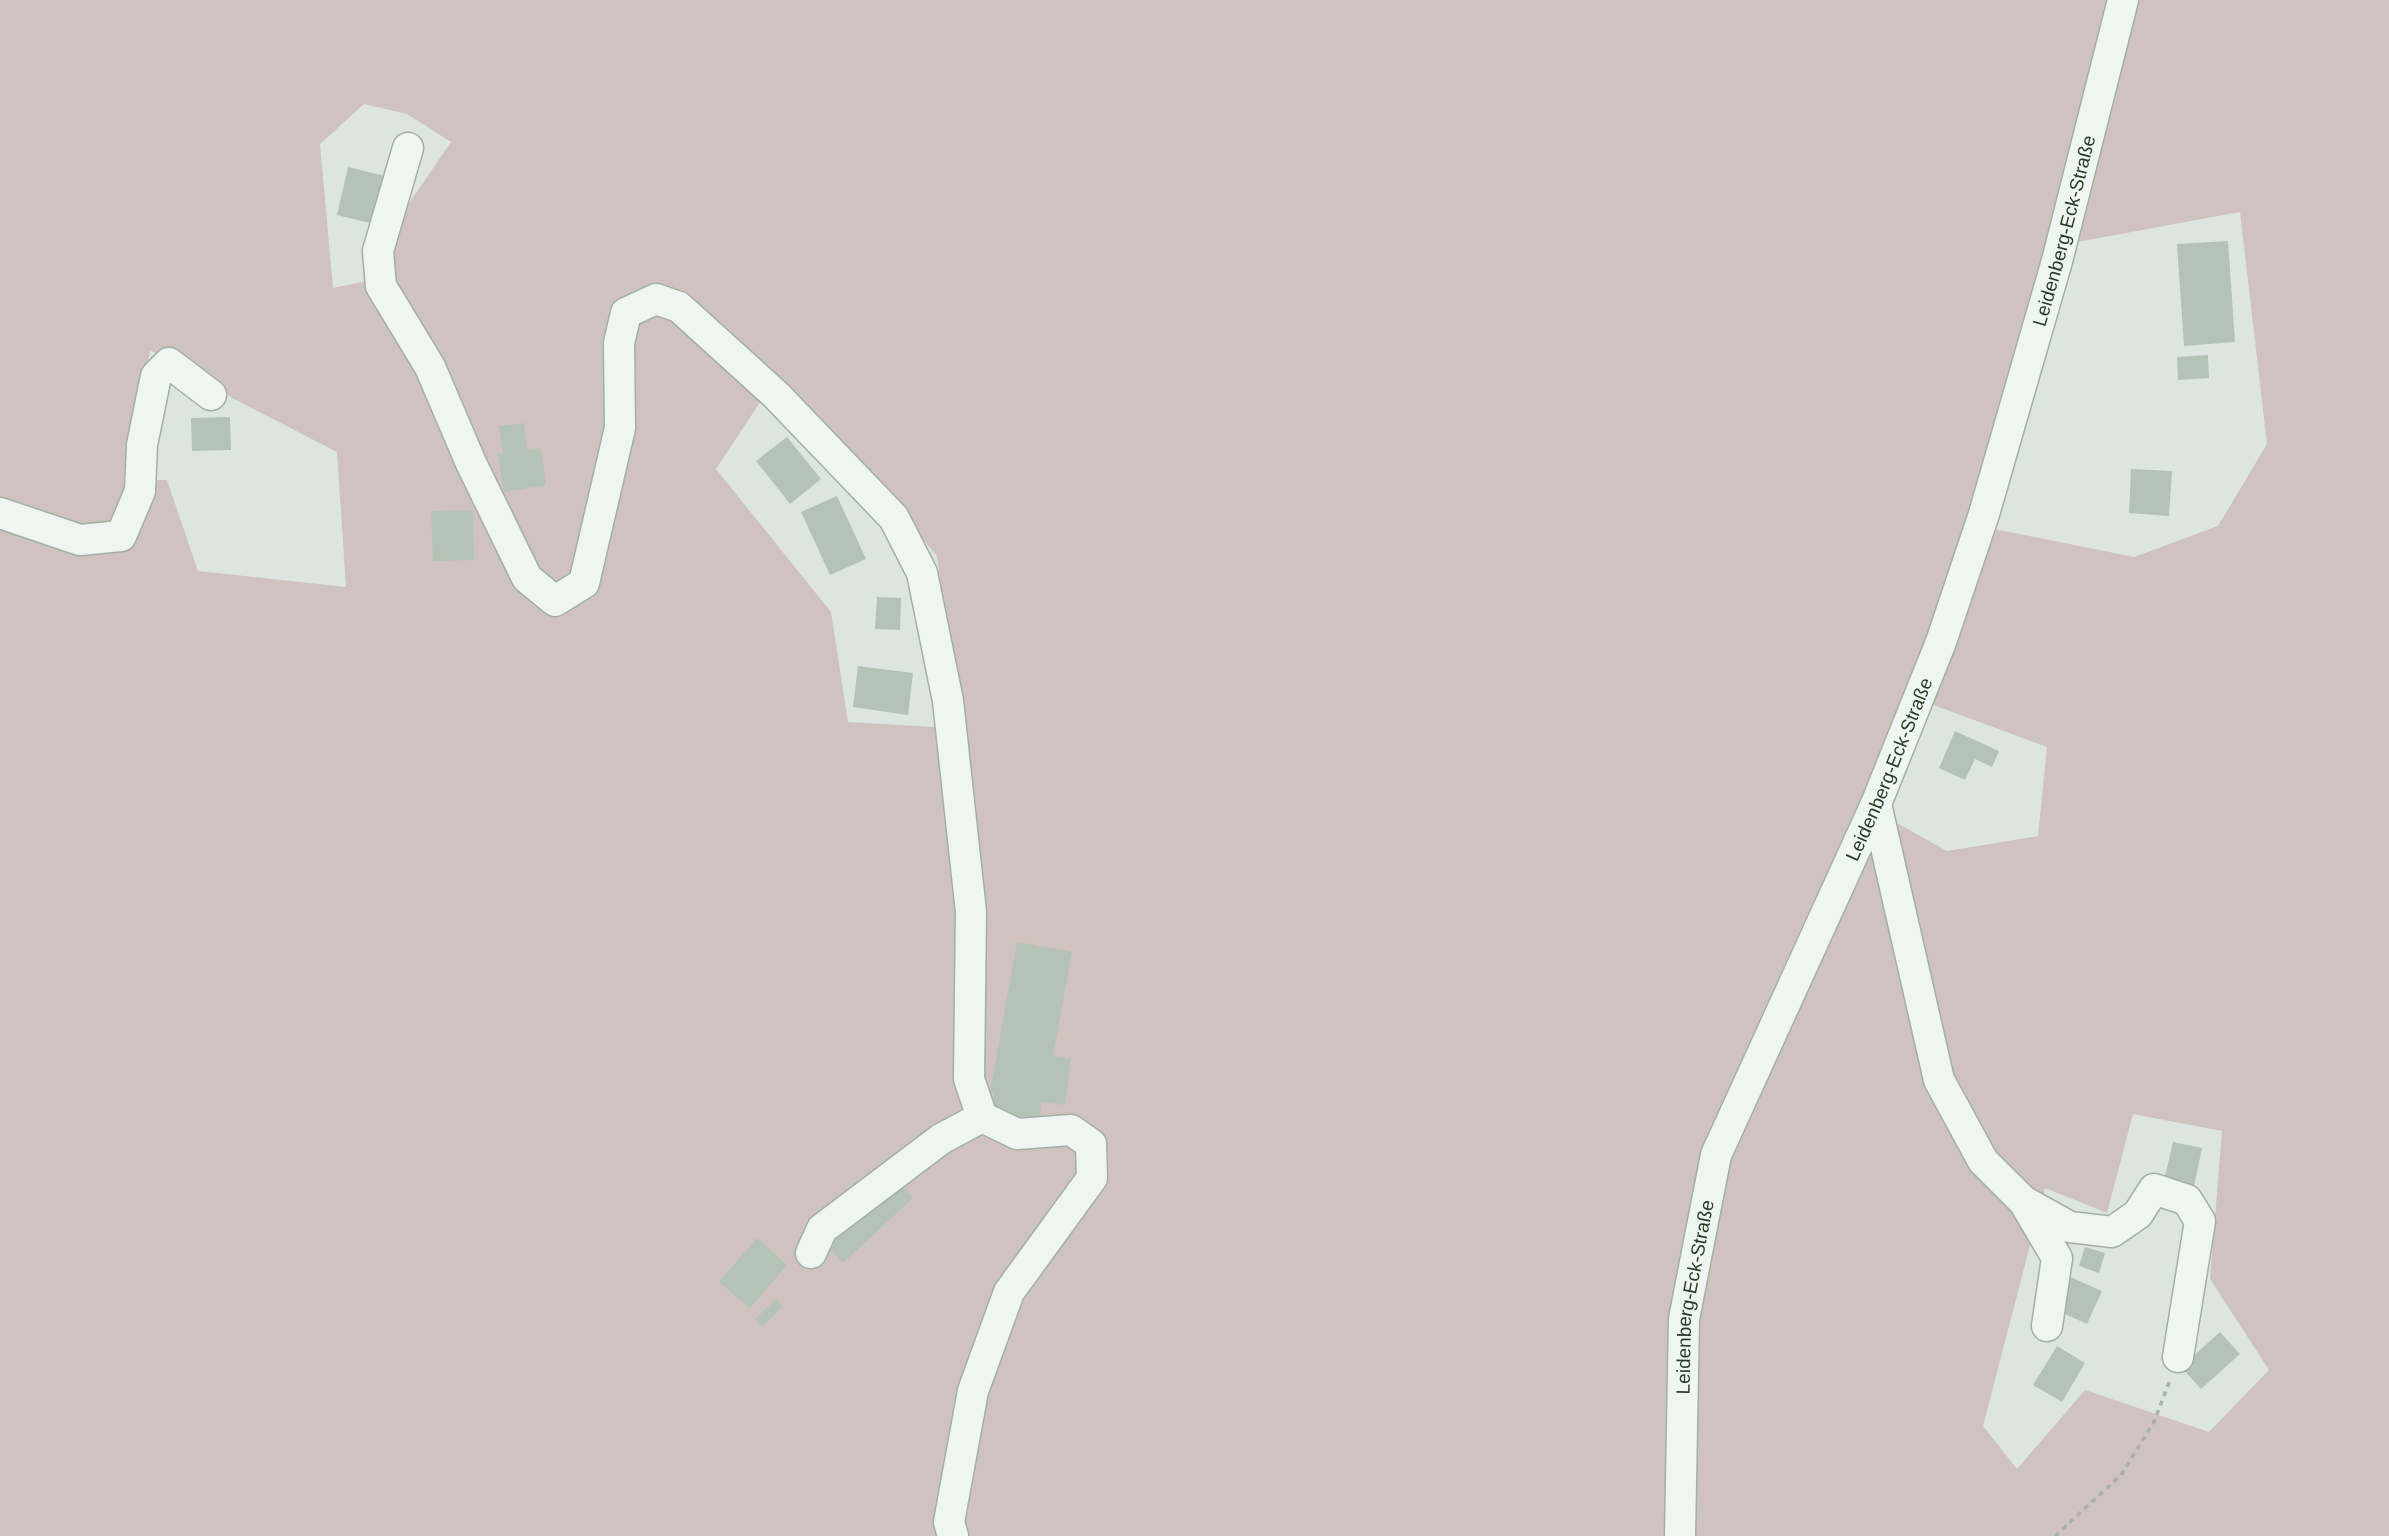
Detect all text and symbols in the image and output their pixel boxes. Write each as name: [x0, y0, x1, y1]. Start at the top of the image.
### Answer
street label: Leidenberg-Eck-Straße: [2028, 133, 2099, 328]
street label: Leidenberg-Eck-Straße: [1841, 674, 1936, 864]
street label: Leidenberg-Eck-Straße: [1672, 1198, 1718, 1395]

